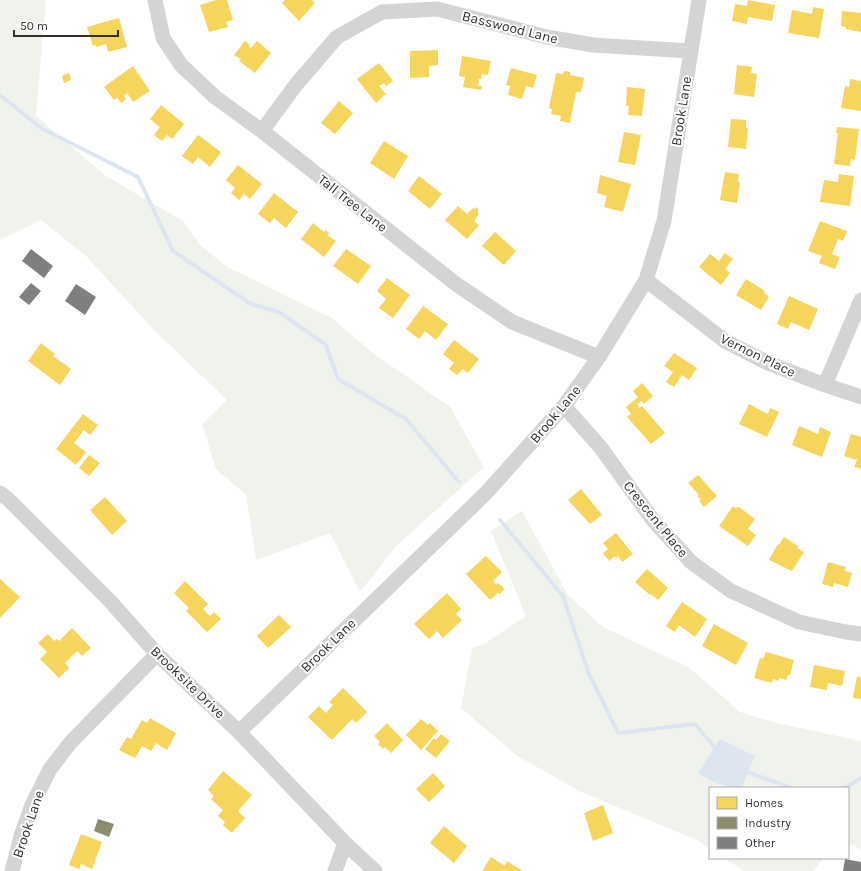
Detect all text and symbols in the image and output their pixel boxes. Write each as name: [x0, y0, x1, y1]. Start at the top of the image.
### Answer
street label: Basswood Lane: [460, 7, 560, 48]
scale bar: [14, 12, 118, 38]
text: 50 m: [20, 19, 48, 33]
street label: Brook Lane: [668, 75, 695, 147]
street label: Tall Tree Lane: [315, 171, 391, 236]
street label: Vernon Place: [717, 330, 798, 381]
street label: Brook Lane: [526, 382, 584, 447]
street label: Crescent Place: [620, 478, 692, 561]
street label: Brook Lane: [297, 615, 359, 676]
street label: Brooksite Drive: [147, 643, 228, 722]
legend: [709, 787, 849, 859]
street label: Brook Lane: [9, 788, 48, 860]
text: Homes: [745, 796, 783, 810]
text: Industry: [745, 816, 791, 830]
text: Other: [745, 836, 776, 850]

